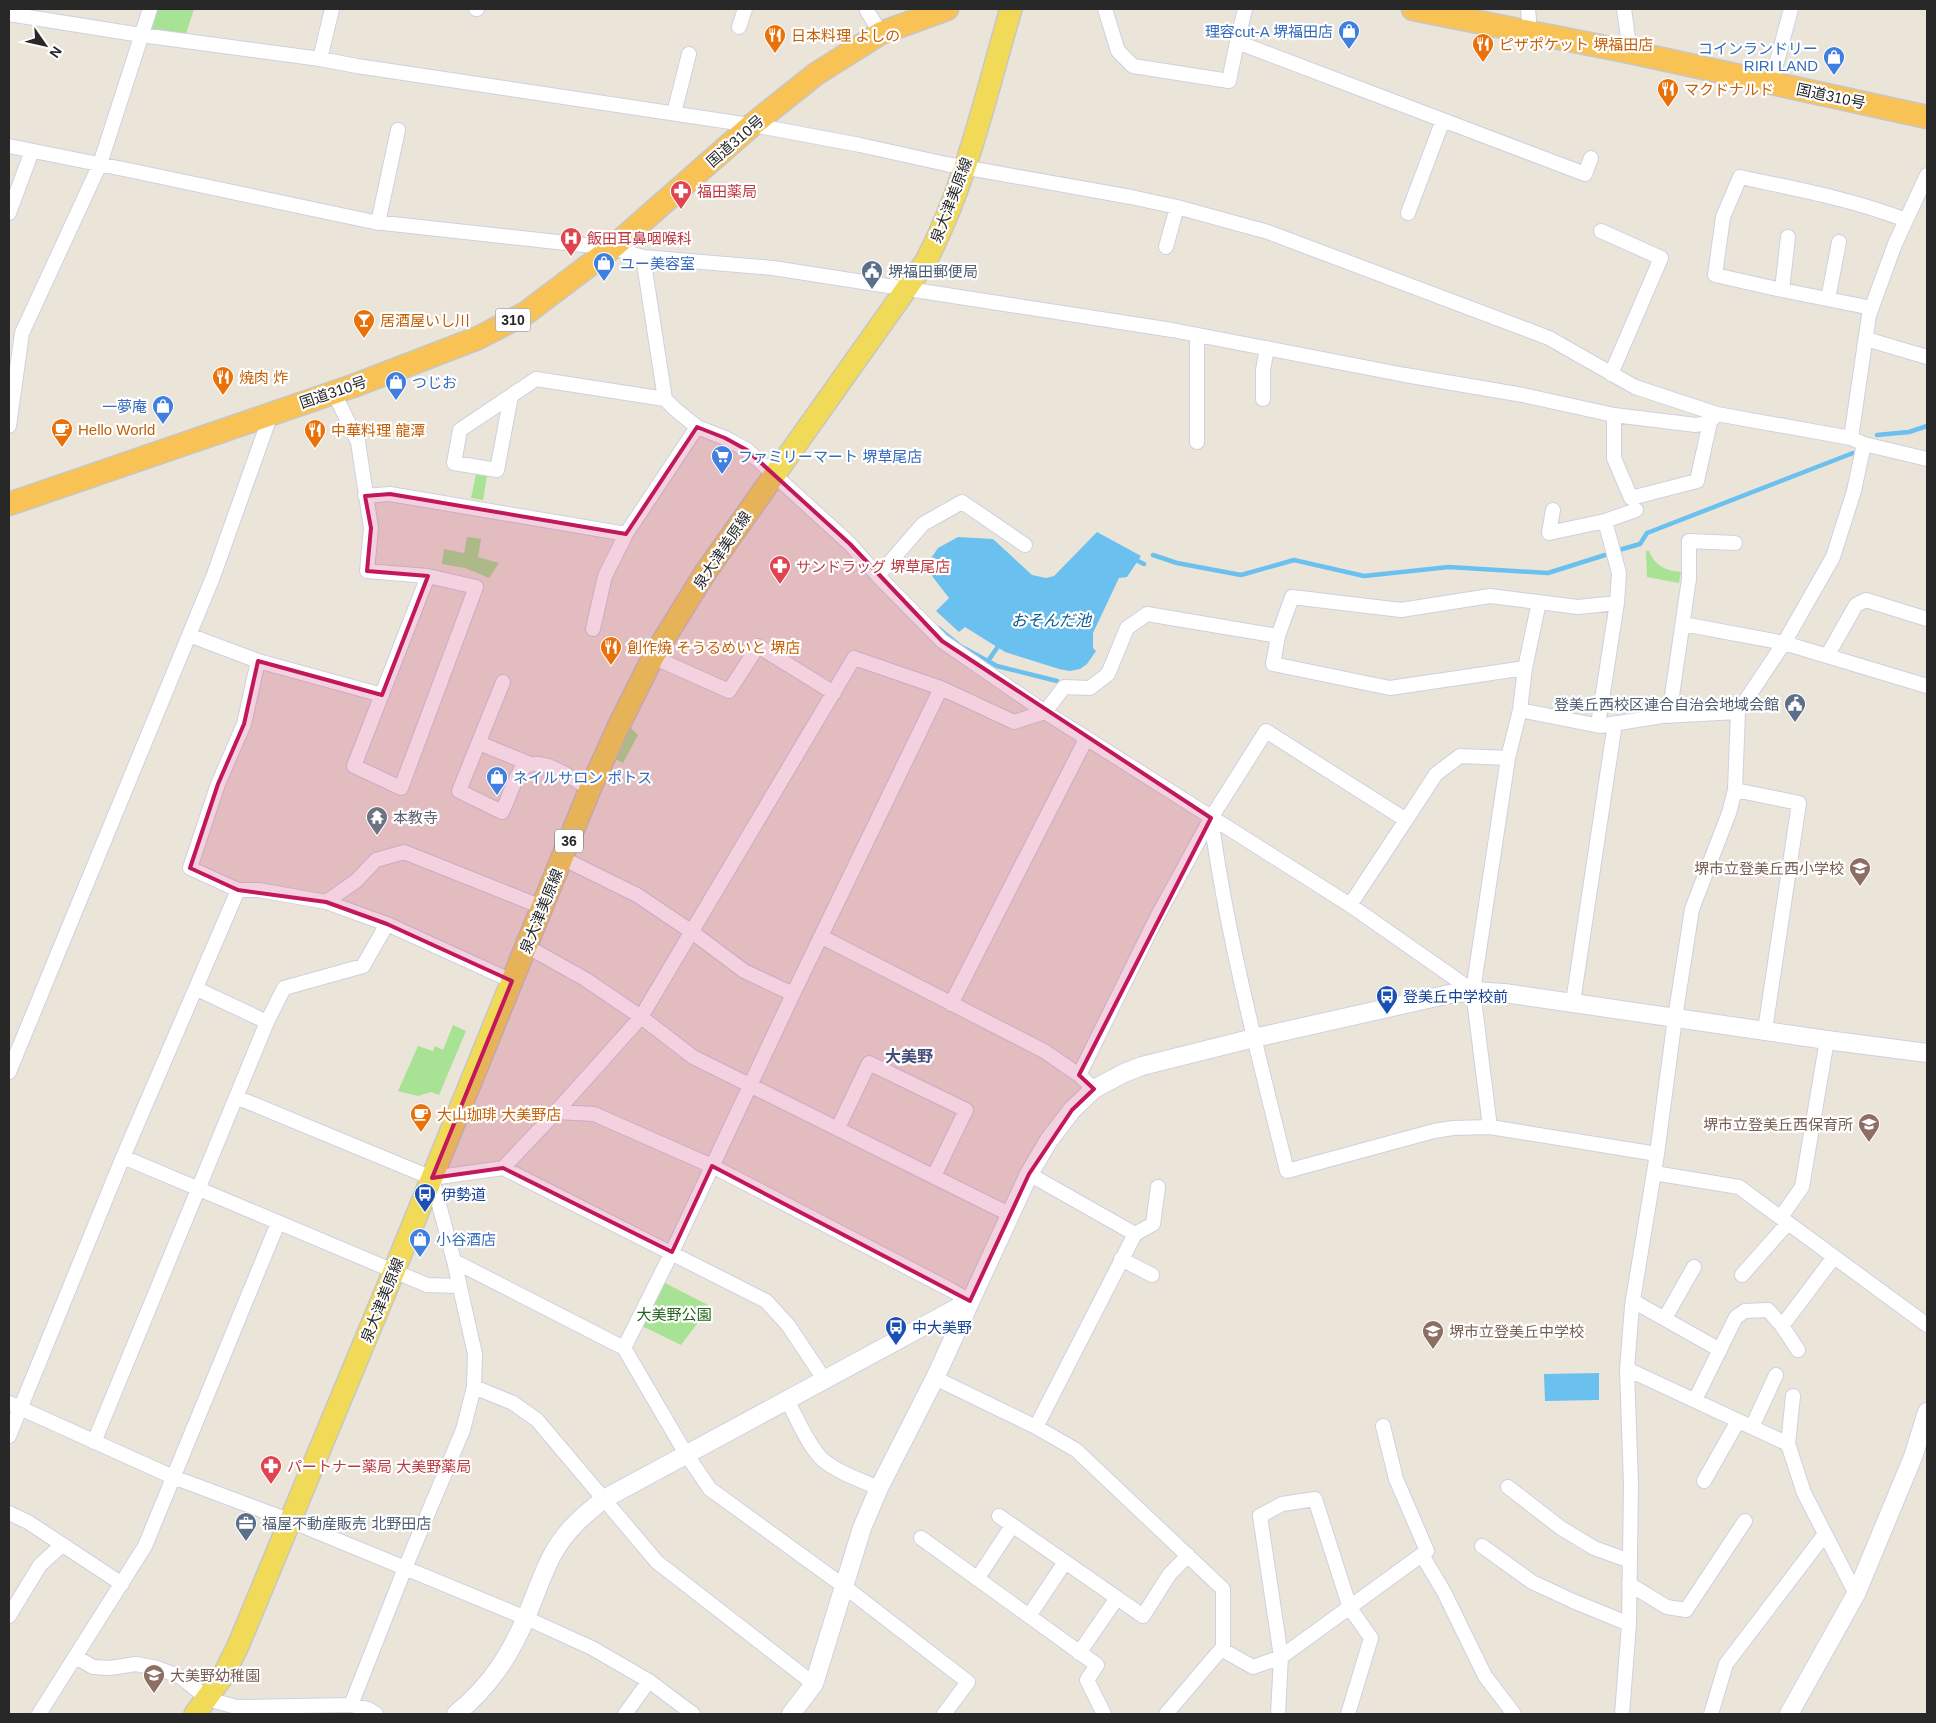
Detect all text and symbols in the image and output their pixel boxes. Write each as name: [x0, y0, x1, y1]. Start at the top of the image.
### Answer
shop icon: 理容cut-A 堺福田店: [1337, 19, 1361, 50]
north arrow: [20, 20, 70, 70]
restaurant icon: 日本料理 よしの: [763, 23, 787, 54]
place label: 理容cut-A 堺福田店: [1205, 23, 1333, 40]
place label: 日本料理 よしの: [791, 27, 900, 44]
restaurant icon: ピザポケット 堺福田店: [1471, 32, 1495, 63]
place label: ピザポケット 堺福田店: [1499, 36, 1653, 53]
place label: コインランドリー RIRI LAND: [1698, 40, 1818, 74]
text: N: [46, 44, 65, 61]
shop icon: コインランドリー RIRI LAND: [1822, 45, 1846, 76]
restaurant icon: マクドナルド: [1656, 77, 1680, 108]
street label: 国道310号: [1795, 80, 1867, 112]
place label: マクドナルド: [1684, 81, 1774, 98]
street label: 国道310号: [703, 112, 767, 170]
street label: 泉大津美原線: [927, 155, 975, 245]
pharmacy icon: 福田薬局: [669, 179, 693, 210]
place label: 福田薬局: [697, 183, 757, 200]
hospital icon: 飯田耳鼻咽喉科: [559, 226, 583, 257]
place label: 飯田耳鼻咽喉科: [587, 230, 692, 247]
shop icon: ユー美容室: [592, 251, 616, 282]
place label: ユー美容室: [620, 255, 695, 272]
public building icon: 堺福田郵便局: [860, 259, 884, 290]
place label: 堺福田郵便局: [888, 263, 978, 280]
bar icon: 居酒屋いし川: [352, 308, 376, 339]
road number: 310: [496, 308, 530, 332]
place label: 居酒屋いし川: [380, 312, 470, 329]
restaurant icon: 焼肉 炸: [211, 365, 235, 396]
place label: 焼肉 炸: [239, 369, 288, 386]
shop icon: つじお: [384, 370, 408, 401]
street label: 国道310号: [297, 373, 369, 411]
place label: つじお: [412, 374, 457, 391]
shop icon: 一夢庵: [151, 394, 175, 425]
place label: 一夢庵: [102, 398, 147, 415]
cafe icon: Hello World: [50, 417, 74, 448]
restaurant icon: 中華料理 龍潭: [303, 418, 327, 449]
place label: Hello World: [78, 421, 155, 438]
place label: 中華料理 龍潭: [331, 422, 425, 439]
supermarket icon: ファミリーマート 堺草尾店: [710, 444, 734, 475]
place label: ファミリーマート 堺草尾店: [738, 448, 922, 465]
street label: 泉大津美原線: [690, 508, 754, 592]
pharmacy icon: サンドラッグ 堺草尾店: [768, 554, 792, 585]
place label: サンドラッグ 堺草尾店: [796, 558, 950, 575]
water label: おそんだ池: [1011, 612, 1093, 629]
restaurant icon: 創作焼 そうるめいと 堺店: [599, 635, 623, 666]
place label: 創作焼 そうるめいと 堺店: [627, 639, 800, 656]
public building icon: 登美丘西校区連合自治会地域会館: [1783, 692, 1807, 723]
place label: 登美丘西校区連合自治会地域会館: [1554, 696, 1779, 713]
shop icon: ネイルサロン ポトス: [485, 765, 509, 796]
place label: ネイルサロン ポトス: [513, 769, 652, 786]
temple icon: 本教寺: [365, 805, 389, 836]
place label: 本教寺: [393, 809, 438, 826]
road number: 36: [555, 829, 583, 852]
school or university icon: 堺市立登美丘西小学校: [1848, 856, 1872, 887]
place label: 堺市立登美丘西小学校: [1694, 860, 1844, 877]
street label: 泉大津美原線: [516, 866, 566, 956]
bus stop icon: 登美丘中学校前: [1375, 984, 1399, 1015]
place label: 登美丘中学校前: [1403, 988, 1508, 1005]
district label: 大美野: [885, 1048, 933, 1065]
cafe icon: 大山珈琲 大美野店: [409, 1102, 433, 1133]
place label: 大山珈琲 大美野店: [437, 1106, 561, 1123]
school or university icon: 堺市立登美丘西保育所: [1857, 1112, 1881, 1143]
place label: 堺市立登美丘西保育所: [1703, 1116, 1853, 1133]
bus stop icon: 伊勢道: [413, 1182, 437, 1213]
place label: 伊勢道: [441, 1186, 486, 1203]
shop icon: 小谷酒店: [408, 1227, 432, 1258]
place label: 小谷酒店: [436, 1231, 496, 1248]
street label: 泉大津美原線: [357, 1255, 407, 1345]
park label: 大美野公園: [636, 1306, 712, 1323]
bus stop icon: 中大美野: [884, 1315, 908, 1346]
place label: 中大美野: [912, 1319, 972, 1336]
school or university icon: 堺市立登美丘中学校: [1421, 1319, 1445, 1350]
place label: 堺市立登美丘中学校: [1449, 1323, 1584, 1340]
pharmacy icon: パートナー薬局 大美野薬局: [259, 1454, 283, 1485]
place label: パートナー薬局 大美野薬局: [287, 1458, 471, 1475]
office icon: 福屋不動産販売 北野田店: [234, 1511, 258, 1542]
place label: 福屋不動産販売 北野田店: [262, 1515, 431, 1532]
school or university icon: 大美野幼稚園: [142, 1663, 166, 1694]
place label: 大美野幼稚園: [170, 1667, 260, 1684]

